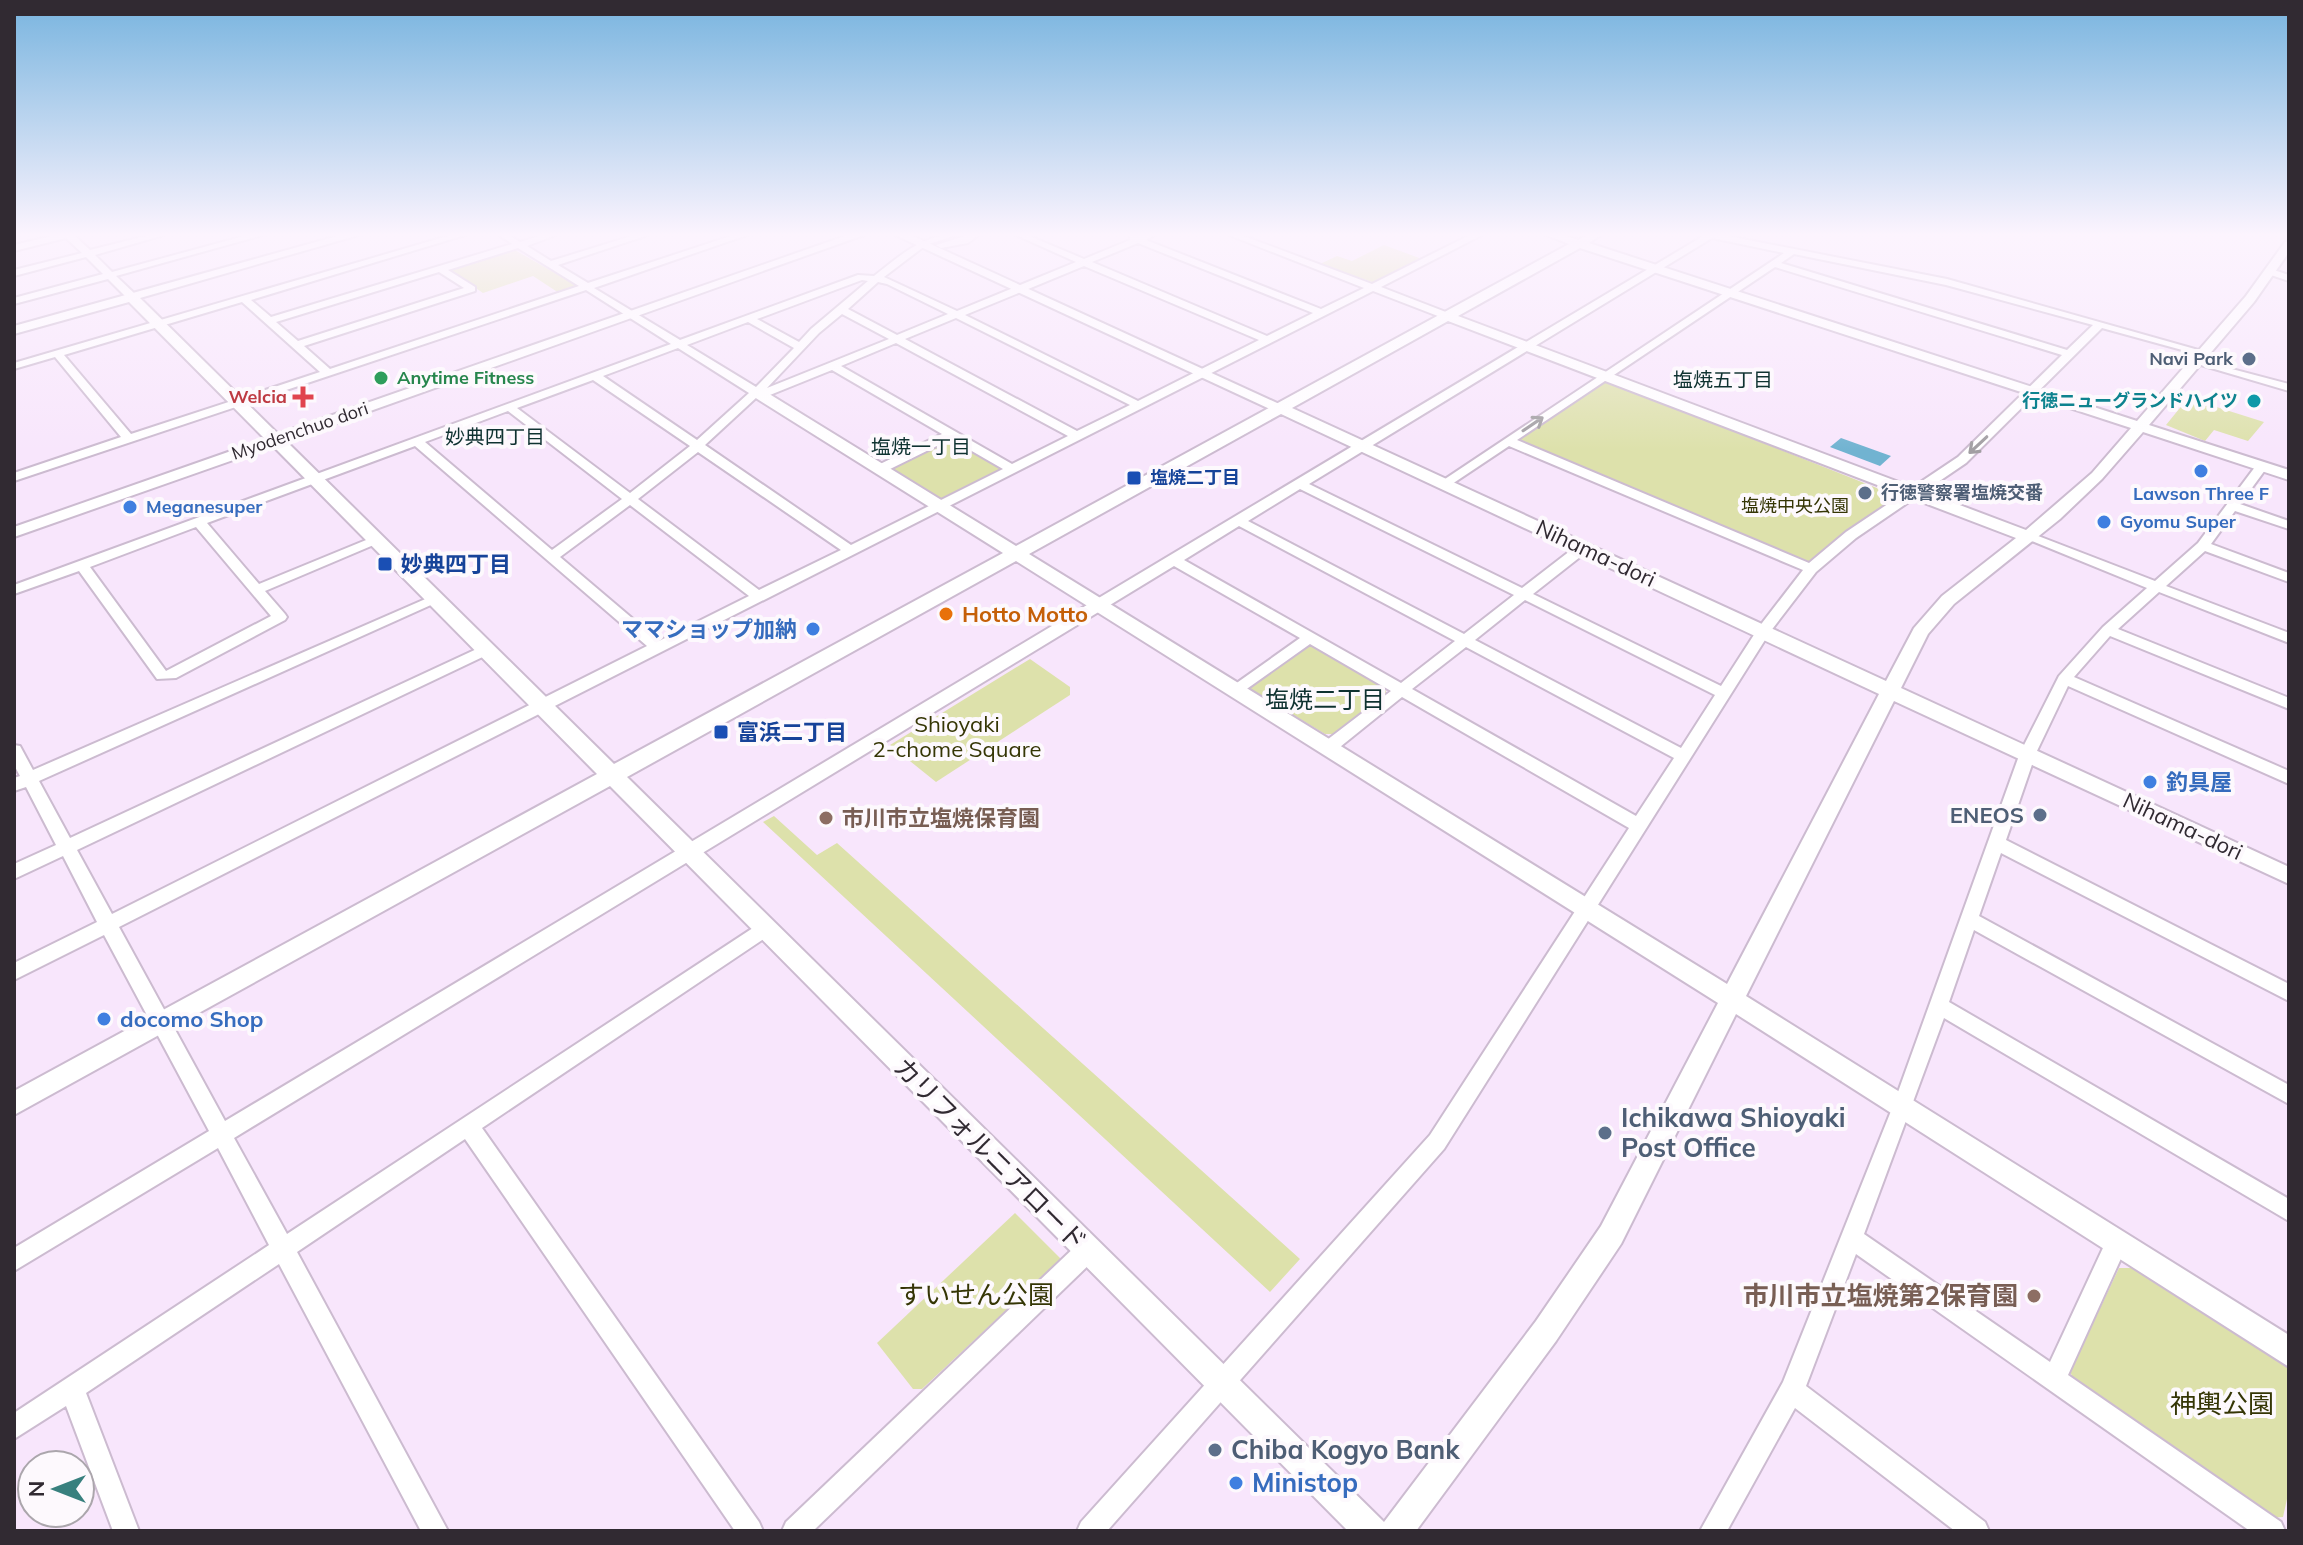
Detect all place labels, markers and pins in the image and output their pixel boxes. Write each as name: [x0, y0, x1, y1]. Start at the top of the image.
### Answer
place label: Navi Park: [2149, 347, 2234, 370]
marker: Navi Park: [2240, 350, 2258, 368]
place label: Anytime Fitness: [397, 366, 534, 389]
marker: Anytime Fitness: [372, 369, 390, 387]
place label: Welcia: [228, 385, 287, 408]
marker: Welcia: [294, 388, 312, 406]
place label: 行徳ニューグランドハイツ: [2022, 389, 2238, 412]
marker: 行徳ニューグランドハイツ: [2245, 392, 2263, 410]
marker: Lawson Three F: [2192, 462, 2210, 480]
place label: 塩焼二丁目: [1150, 466, 1240, 489]
marker: 塩焼二丁目: [1125, 469, 1143, 487]
place label: 行徳警察署塩焼交番: [1881, 481, 2043, 504]
place label: Lawson Three F: [2133, 482, 2269, 505]
marker: 行徳警察署塩焼交番: [1856, 484, 1874, 502]
place label: Meganesuper: [146, 495, 263, 518]
marker: Meganesuper: [121, 498, 139, 516]
place label: Gyomu Super: [2120, 510, 2237, 533]
marker: Gyomu Super: [2095, 513, 2113, 531]
place label: 妙典四丁目: [401, 550, 511, 578]
marker: 妙典四丁目: [376, 555, 394, 573]
place label: Hotto Motto: [962, 600, 1088, 628]
marker: Hotto Motto: [937, 605, 955, 623]
place label: ママショップ加納: [621, 615, 797, 643]
marker: ママショップ加納: [804, 620, 822, 638]
place label: 富浜二丁目: [737, 718, 847, 746]
marker: 富浜二丁目: [712, 723, 730, 741]
place label: 釣具屋: [2166, 768, 2232, 796]
marker: 釣具屋: [2141, 773, 2159, 791]
place label: ENEOS: [1950, 801, 2024, 829]
place label: 市川市立塩焼保育園: [842, 804, 1040, 832]
marker: ENEOS: [2031, 806, 2049, 824]
marker: 市川市立塩焼保育園: [817, 809, 835, 827]
place label: docomo Shop: [120, 1005, 264, 1033]
marker: docomo Shop: [95, 1010, 113, 1028]
place label: Ichikawa Shioyaki Post Office: [1621, 1101, 1846, 1164]
marker: Ichikawa Shioyaki Post Office: [1596, 1124, 1614, 1142]
place label: 市川市立塩焼第2保育園: [1742, 1279, 2018, 1312]
marker: 市川市立塩焼第2保育園: [2025, 1287, 2043, 1305]
place label: Chiba Kogyo Bank: [1231, 1433, 1460, 1466]
marker: Chiba Kogyo Bank: [1206, 1441, 1224, 1459]
place label: Ministop: [1252, 1466, 1358, 1499]
marker: Ministop: [1227, 1474, 1245, 1492]

